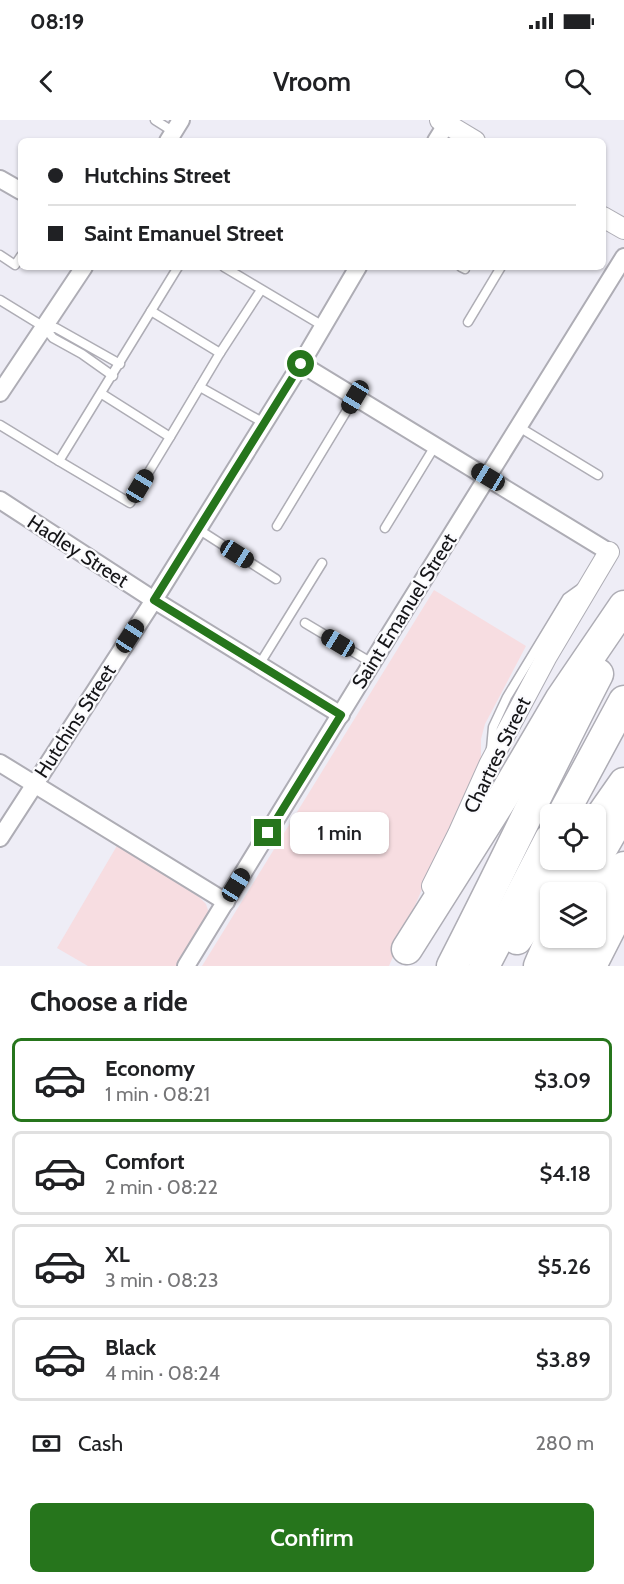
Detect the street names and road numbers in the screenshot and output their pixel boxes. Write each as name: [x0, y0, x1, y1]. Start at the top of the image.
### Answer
street label: Hadley Street: [23, 510, 133, 593]
street label: Saint Emanuel Street: [347, 529, 462, 693]
street label: Hutchins Street: [29, 659, 121, 782]
street label: Chartres Street: [459, 693, 536, 817]

